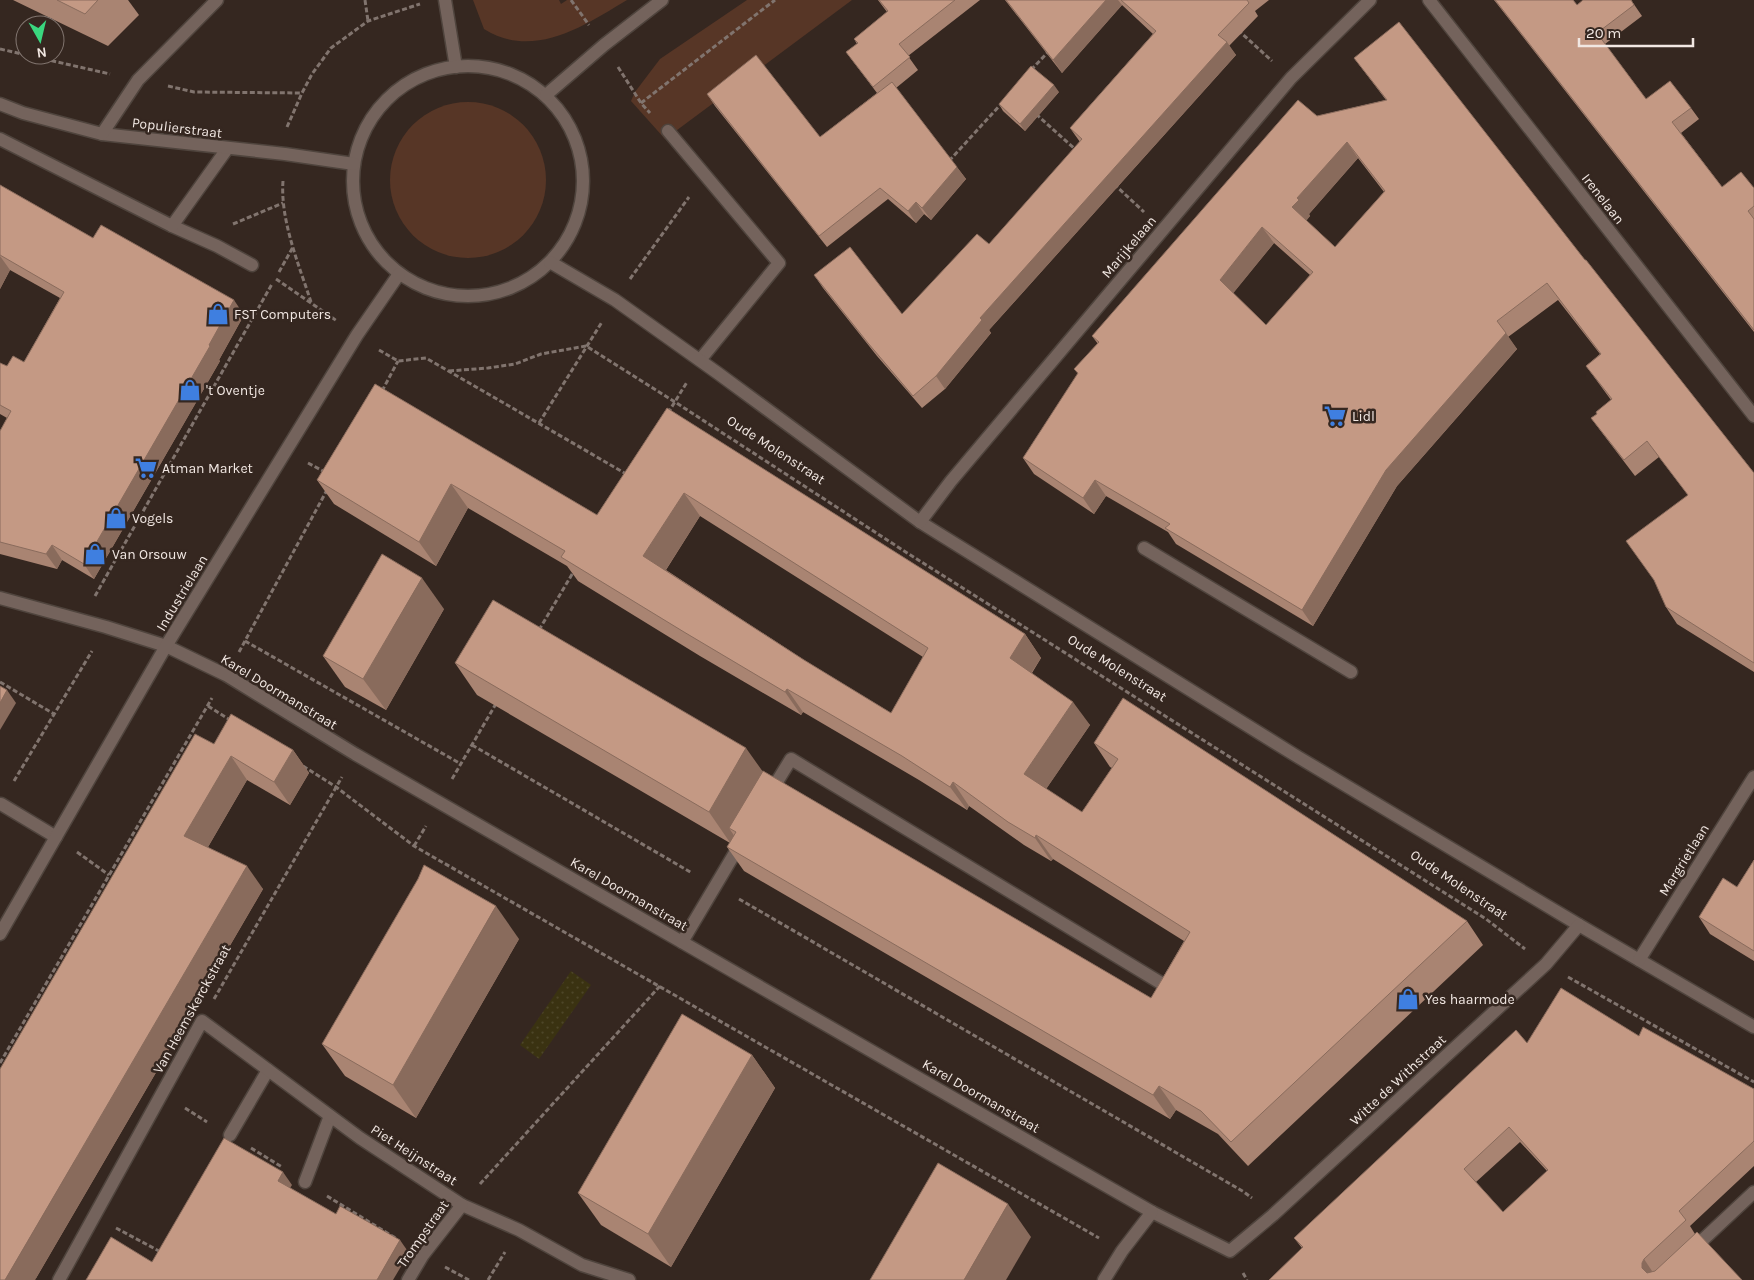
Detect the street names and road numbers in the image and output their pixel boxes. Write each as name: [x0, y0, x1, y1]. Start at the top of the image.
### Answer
street label: Populierstraat: [131, 114, 223, 142]
street label: Irenelaan: [1578, 170, 1628, 228]
street label: Marijkelaan: [1098, 212, 1160, 282]
street label: Oude Molenstraat: [724, 412, 828, 488]
street label: Industrielaan: [153, 552, 211, 634]
street label: Oude Molenstraat: [1064, 631, 1170, 705]
street label: Karel Doormanstraat: [218, 650, 340, 734]
street label: Margrietlaan: [1655, 821, 1713, 899]
street label: Oude Molenstraat: [1407, 846, 1511, 924]
street label: Karel Doormanstraat: [567, 853, 691, 935]
street label: Van Heemskerckstraat: [149, 942, 235, 1076]
street label: Witte de Withstraat: [1346, 1031, 1450, 1129]
street label: Karel Doormanstraat: [919, 1055, 1043, 1137]
street label: Piet Heijnstraat: [368, 1121, 460, 1189]
street label: Trompstraat: [394, 1197, 452, 1271]

